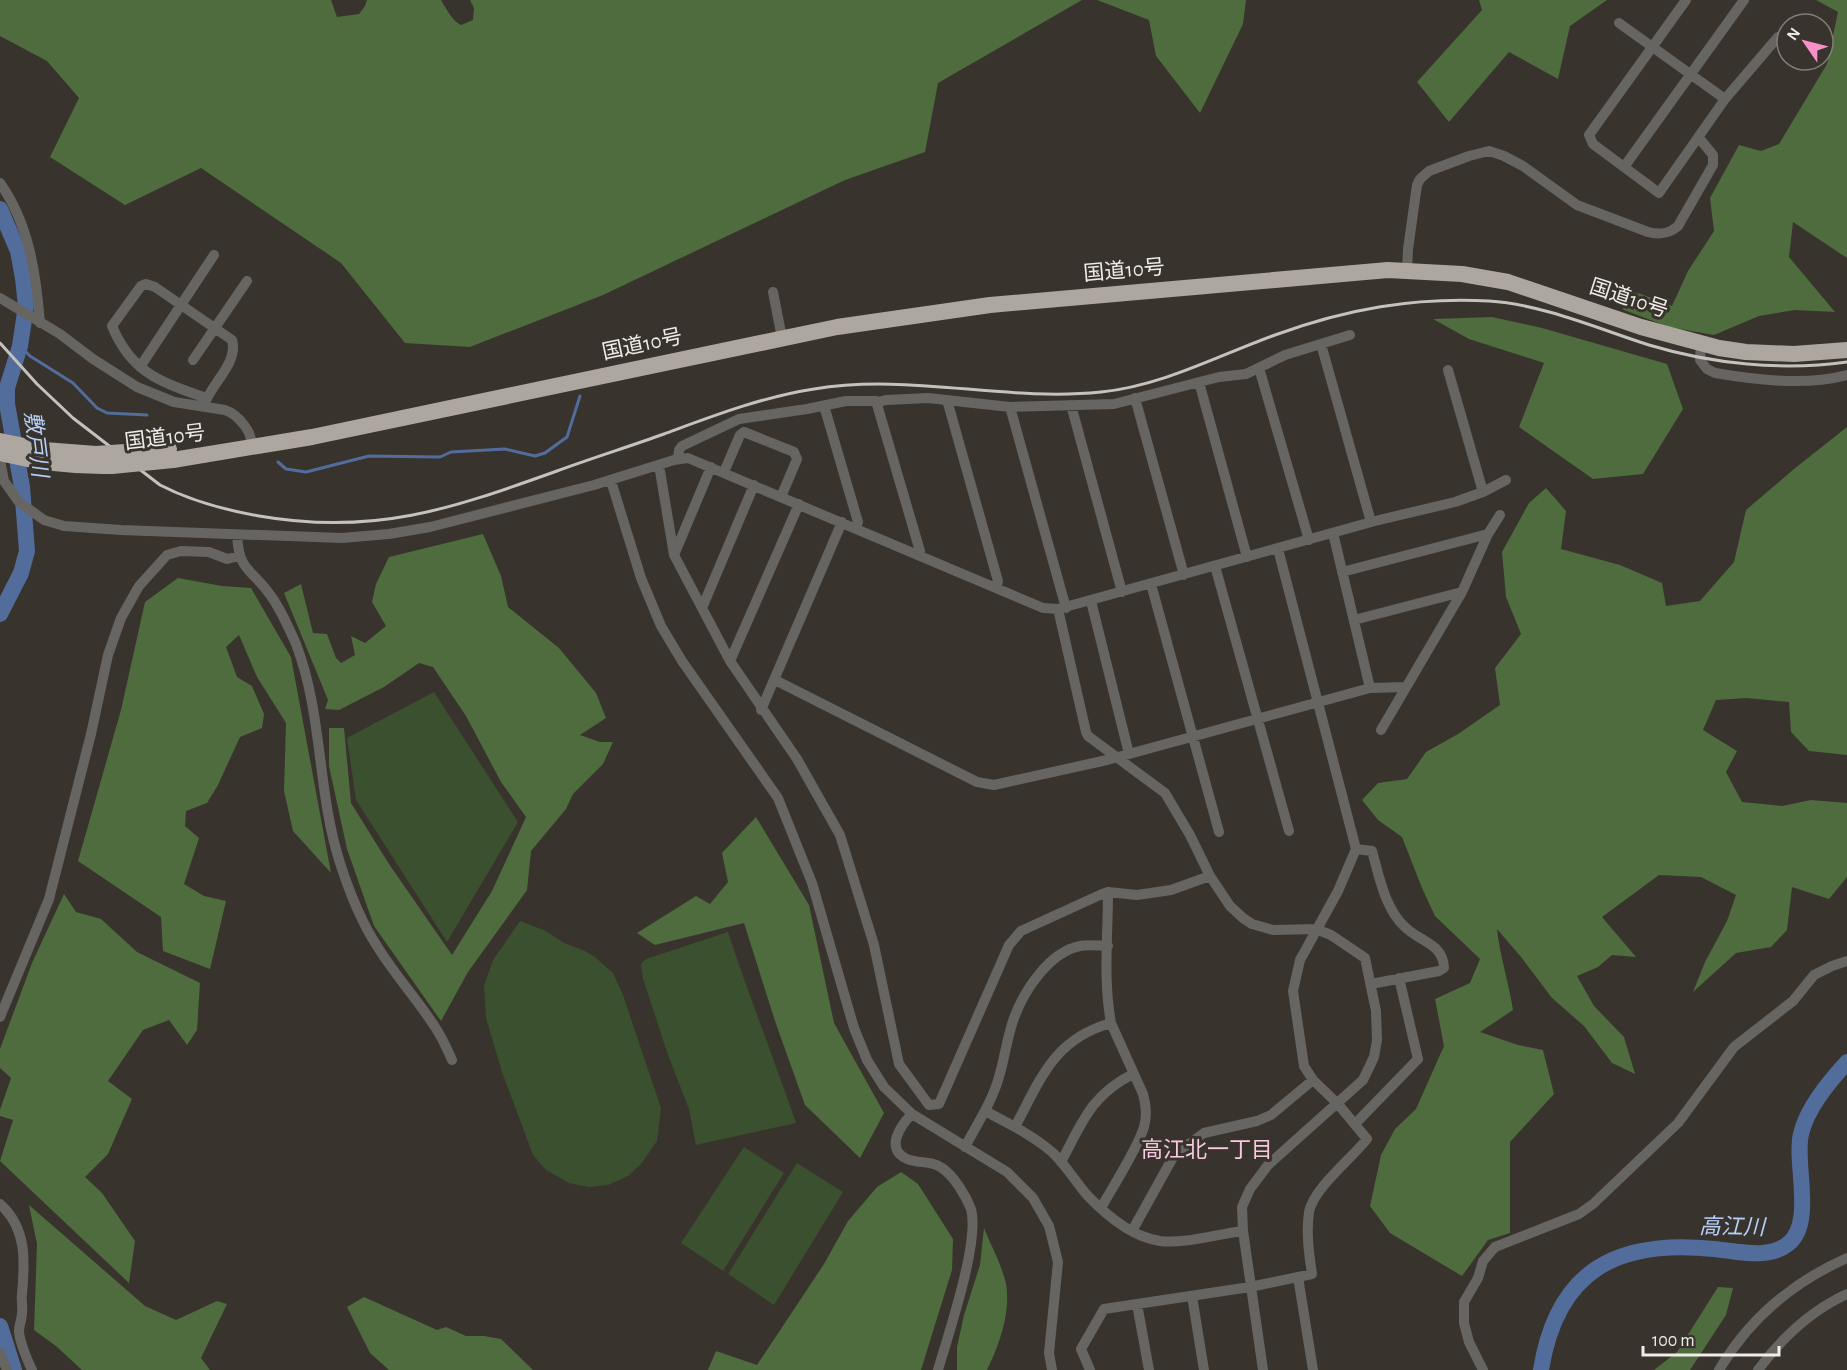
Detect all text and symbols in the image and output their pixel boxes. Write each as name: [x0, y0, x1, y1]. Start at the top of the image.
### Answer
north arrow: [1775, 12, 1835, 72]
text: N: [1784, 25, 1803, 43]
street label: 国道10号: [1083, 255, 1165, 285]
street label: 国道10号: [1587, 275, 1671, 321]
street label: 国道10号: [600, 325, 684, 363]
water label: 敷戸川: [21, 410, 52, 480]
street label: 国道10号: [123, 421, 207, 453]
district label: 高江北一丁目: [1141, 1138, 1273, 1161]
water label: 高江川: [1699, 1214, 1767, 1239]
scale bar: [1643, 1319, 1780, 1357]
text: 100 m: [1652, 1332, 1695, 1350]

